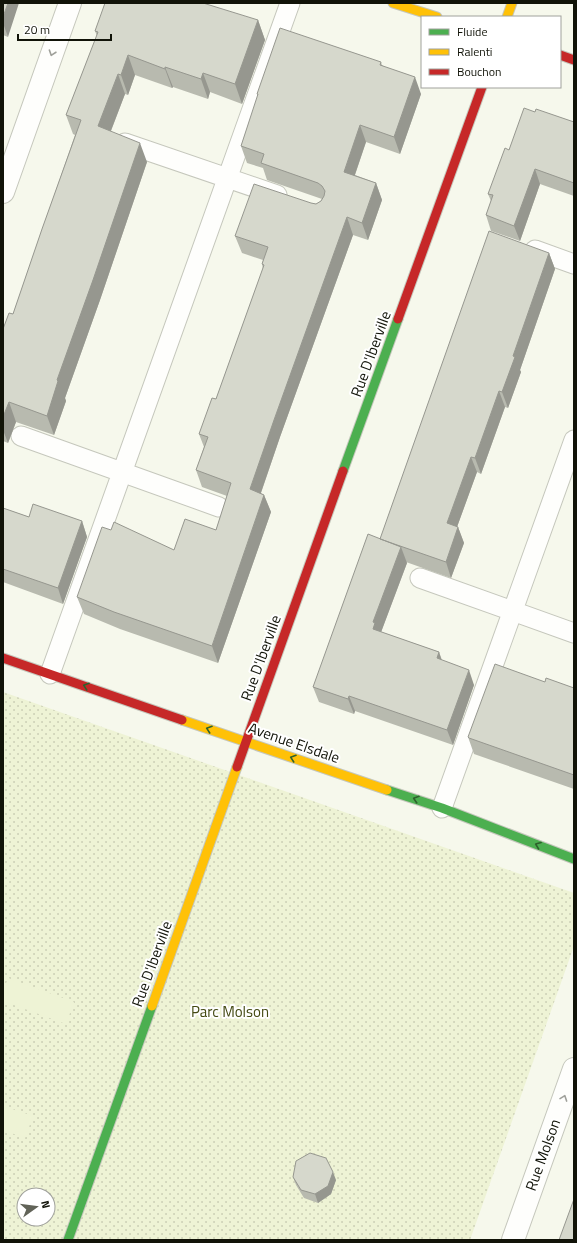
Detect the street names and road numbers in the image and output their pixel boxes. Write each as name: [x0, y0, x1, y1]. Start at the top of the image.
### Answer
street label: Rue D'Iberville: [344, 308, 397, 400]
street label: Rue D'Iberville: [234, 612, 287, 704]
street label: Avenue Elsdale: [245, 716, 343, 769]
street label: Rue D'Iberville: [125, 918, 178, 1010]
street label: Rue Molson: [519, 1116, 566, 1194]

